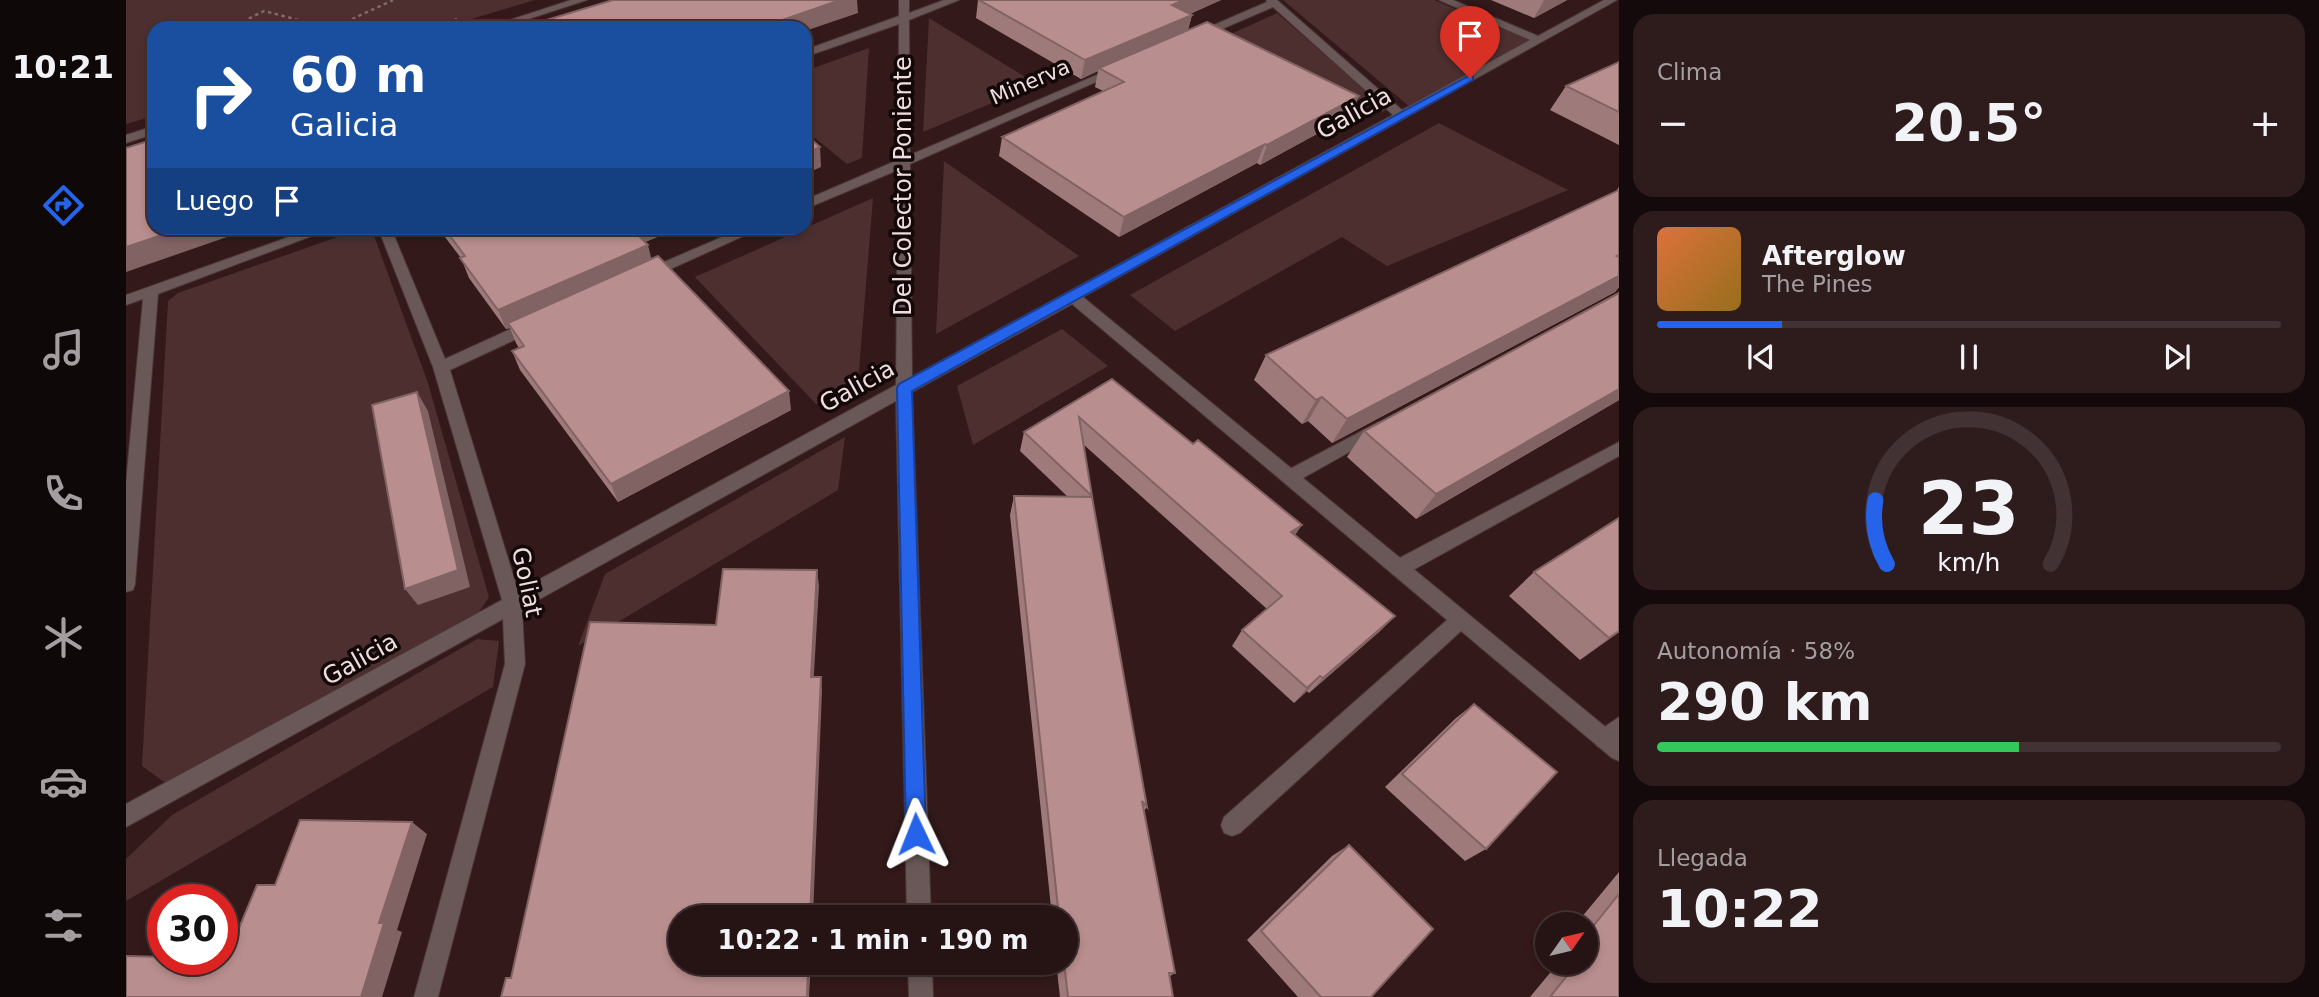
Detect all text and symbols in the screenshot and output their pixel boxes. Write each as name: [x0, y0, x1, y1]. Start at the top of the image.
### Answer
pin: [1440, 6, 1500, 78]
icon: arrive: [1451, 17, 1489, 55]
text: 60 m: [290, 47, 426, 104]
text: 10:21: [12, 48, 114, 86]
icon: right: [175, 49, 266, 140]
street label: Minerva: [987, 55, 1073, 109]
street label: Del Colector Poniente: [889, 56, 917, 316]
text: Clima: [1657, 59, 1722, 85]
street label: Galicia: [1312, 81, 1396, 145]
text: 20.5°: [1892, 93, 2046, 153]
text: −: [1657, 101, 1689, 145]
text: +: [2249, 101, 2281, 145]
text: Galicia: [290, 106, 398, 144]
icon: directions: [39, 181, 88, 230]
icon: arrive: [268, 182, 306, 220]
text: Luego: [175, 186, 254, 216]
text: Afterglow: [1762, 241, 1906, 271]
text: The Pines: [1762, 271, 1873, 297]
icon: music: [39, 325, 88, 374]
icon: previous: [1742, 338, 1780, 376]
icon: pause: [1950, 338, 1988, 376]
icon: next: [2158, 338, 2196, 376]
street label: Galicia: [815, 354, 899, 418]
text: 23: [1918, 467, 2020, 552]
icon: phone: [39, 469, 88, 518]
street label: Goliat: [506, 544, 548, 620]
text: km/h: [1937, 548, 2001, 577]
icon: climate: [39, 613, 88, 662]
street label: Galicia: [318, 627, 402, 691]
text: Autonomía · 58%: [1657, 638, 1855, 664]
text: 290 km: [1657, 672, 1872, 732]
icon: car: [39, 757, 88, 806]
position arrow: [879, 797, 953, 871]
text: Llegada: [1657, 845, 1748, 871]
text: 10:22: [1657, 879, 1823, 939]
speed limit sign: 30: [147, 884, 238, 975]
icon: filters: [39, 901, 88, 950]
north arrow: [1535, 912, 1598, 975]
map controls: [1535, 912, 1598, 975]
text: 10:22 · 1 min · 190 m: [718, 925, 1028, 955]

